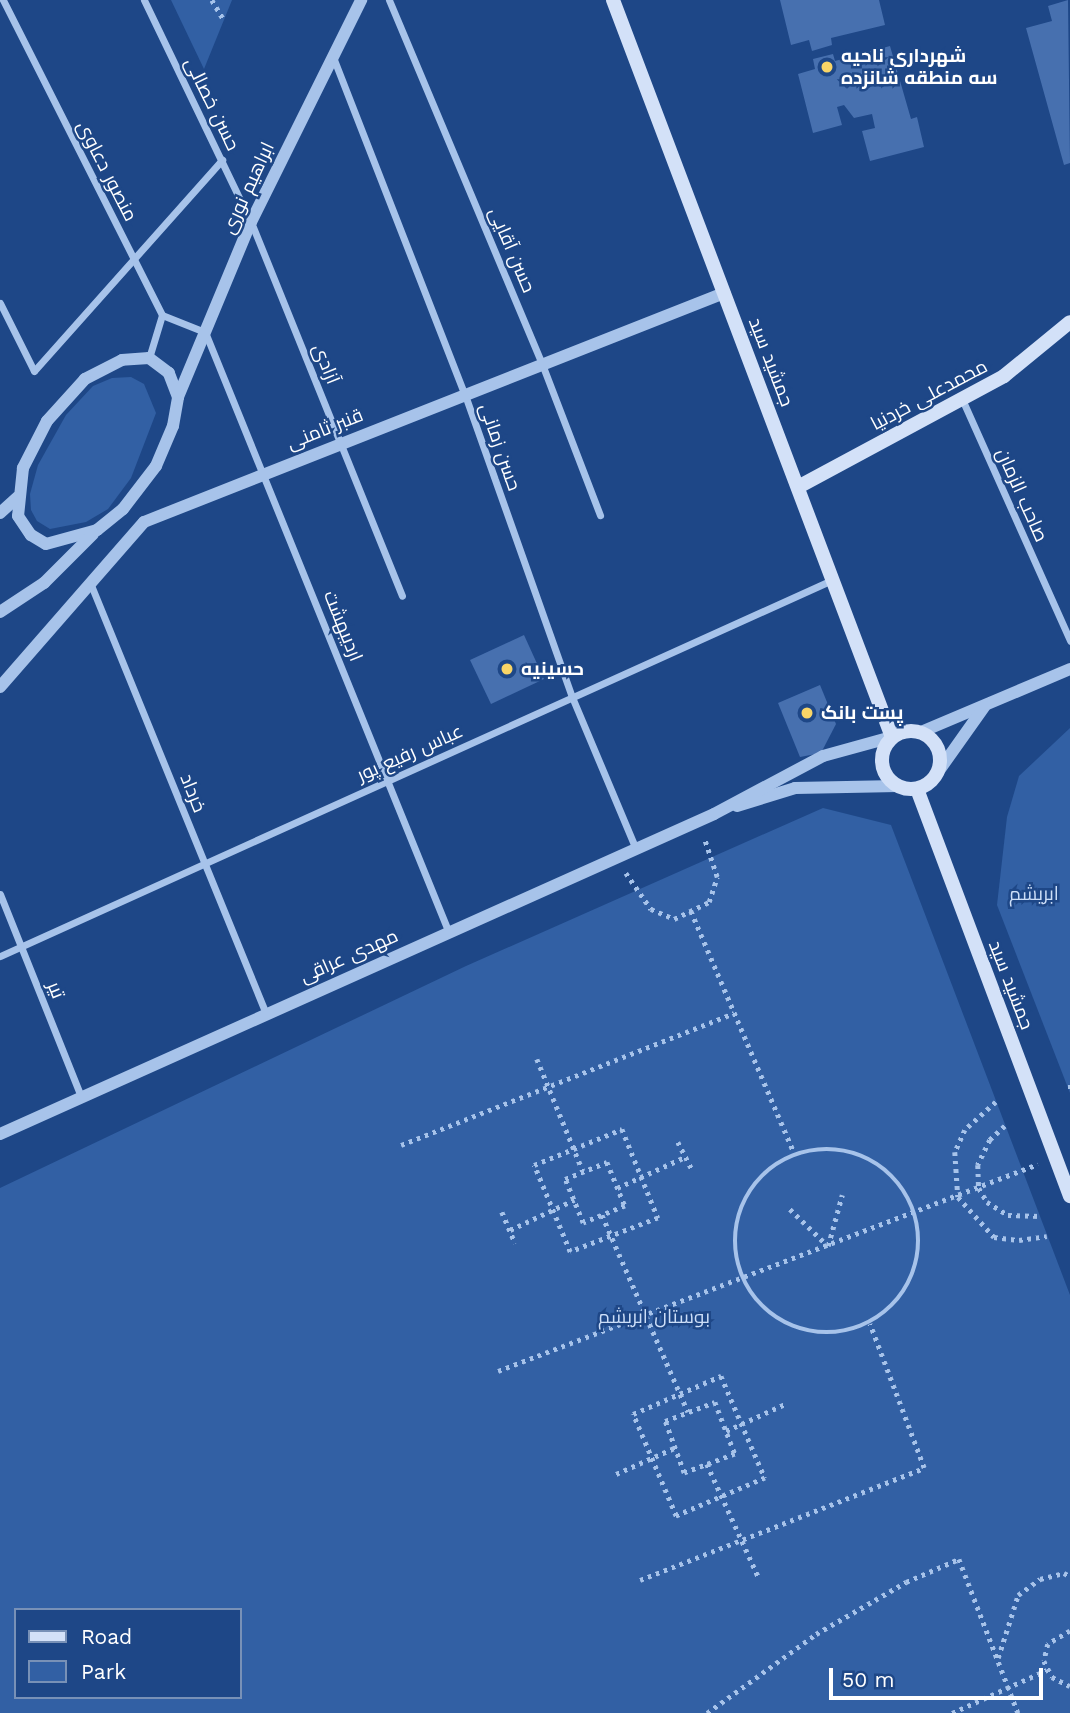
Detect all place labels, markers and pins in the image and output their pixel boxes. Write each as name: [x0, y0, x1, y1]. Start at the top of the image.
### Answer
place label: شهرداری ناحیه سه منطقه شانزده: [841, 45, 997, 89]
marker: شهرداری ناحیه سه منطقه شانزده: [819, 59, 835, 75]
place label: حسینیه: [521, 658, 584, 680]
marker: حسینیه: [499, 661, 515, 677]
place label: پست بانک: [821, 702, 903, 724]
marker: پست بانک: [799, 705, 815, 721]

